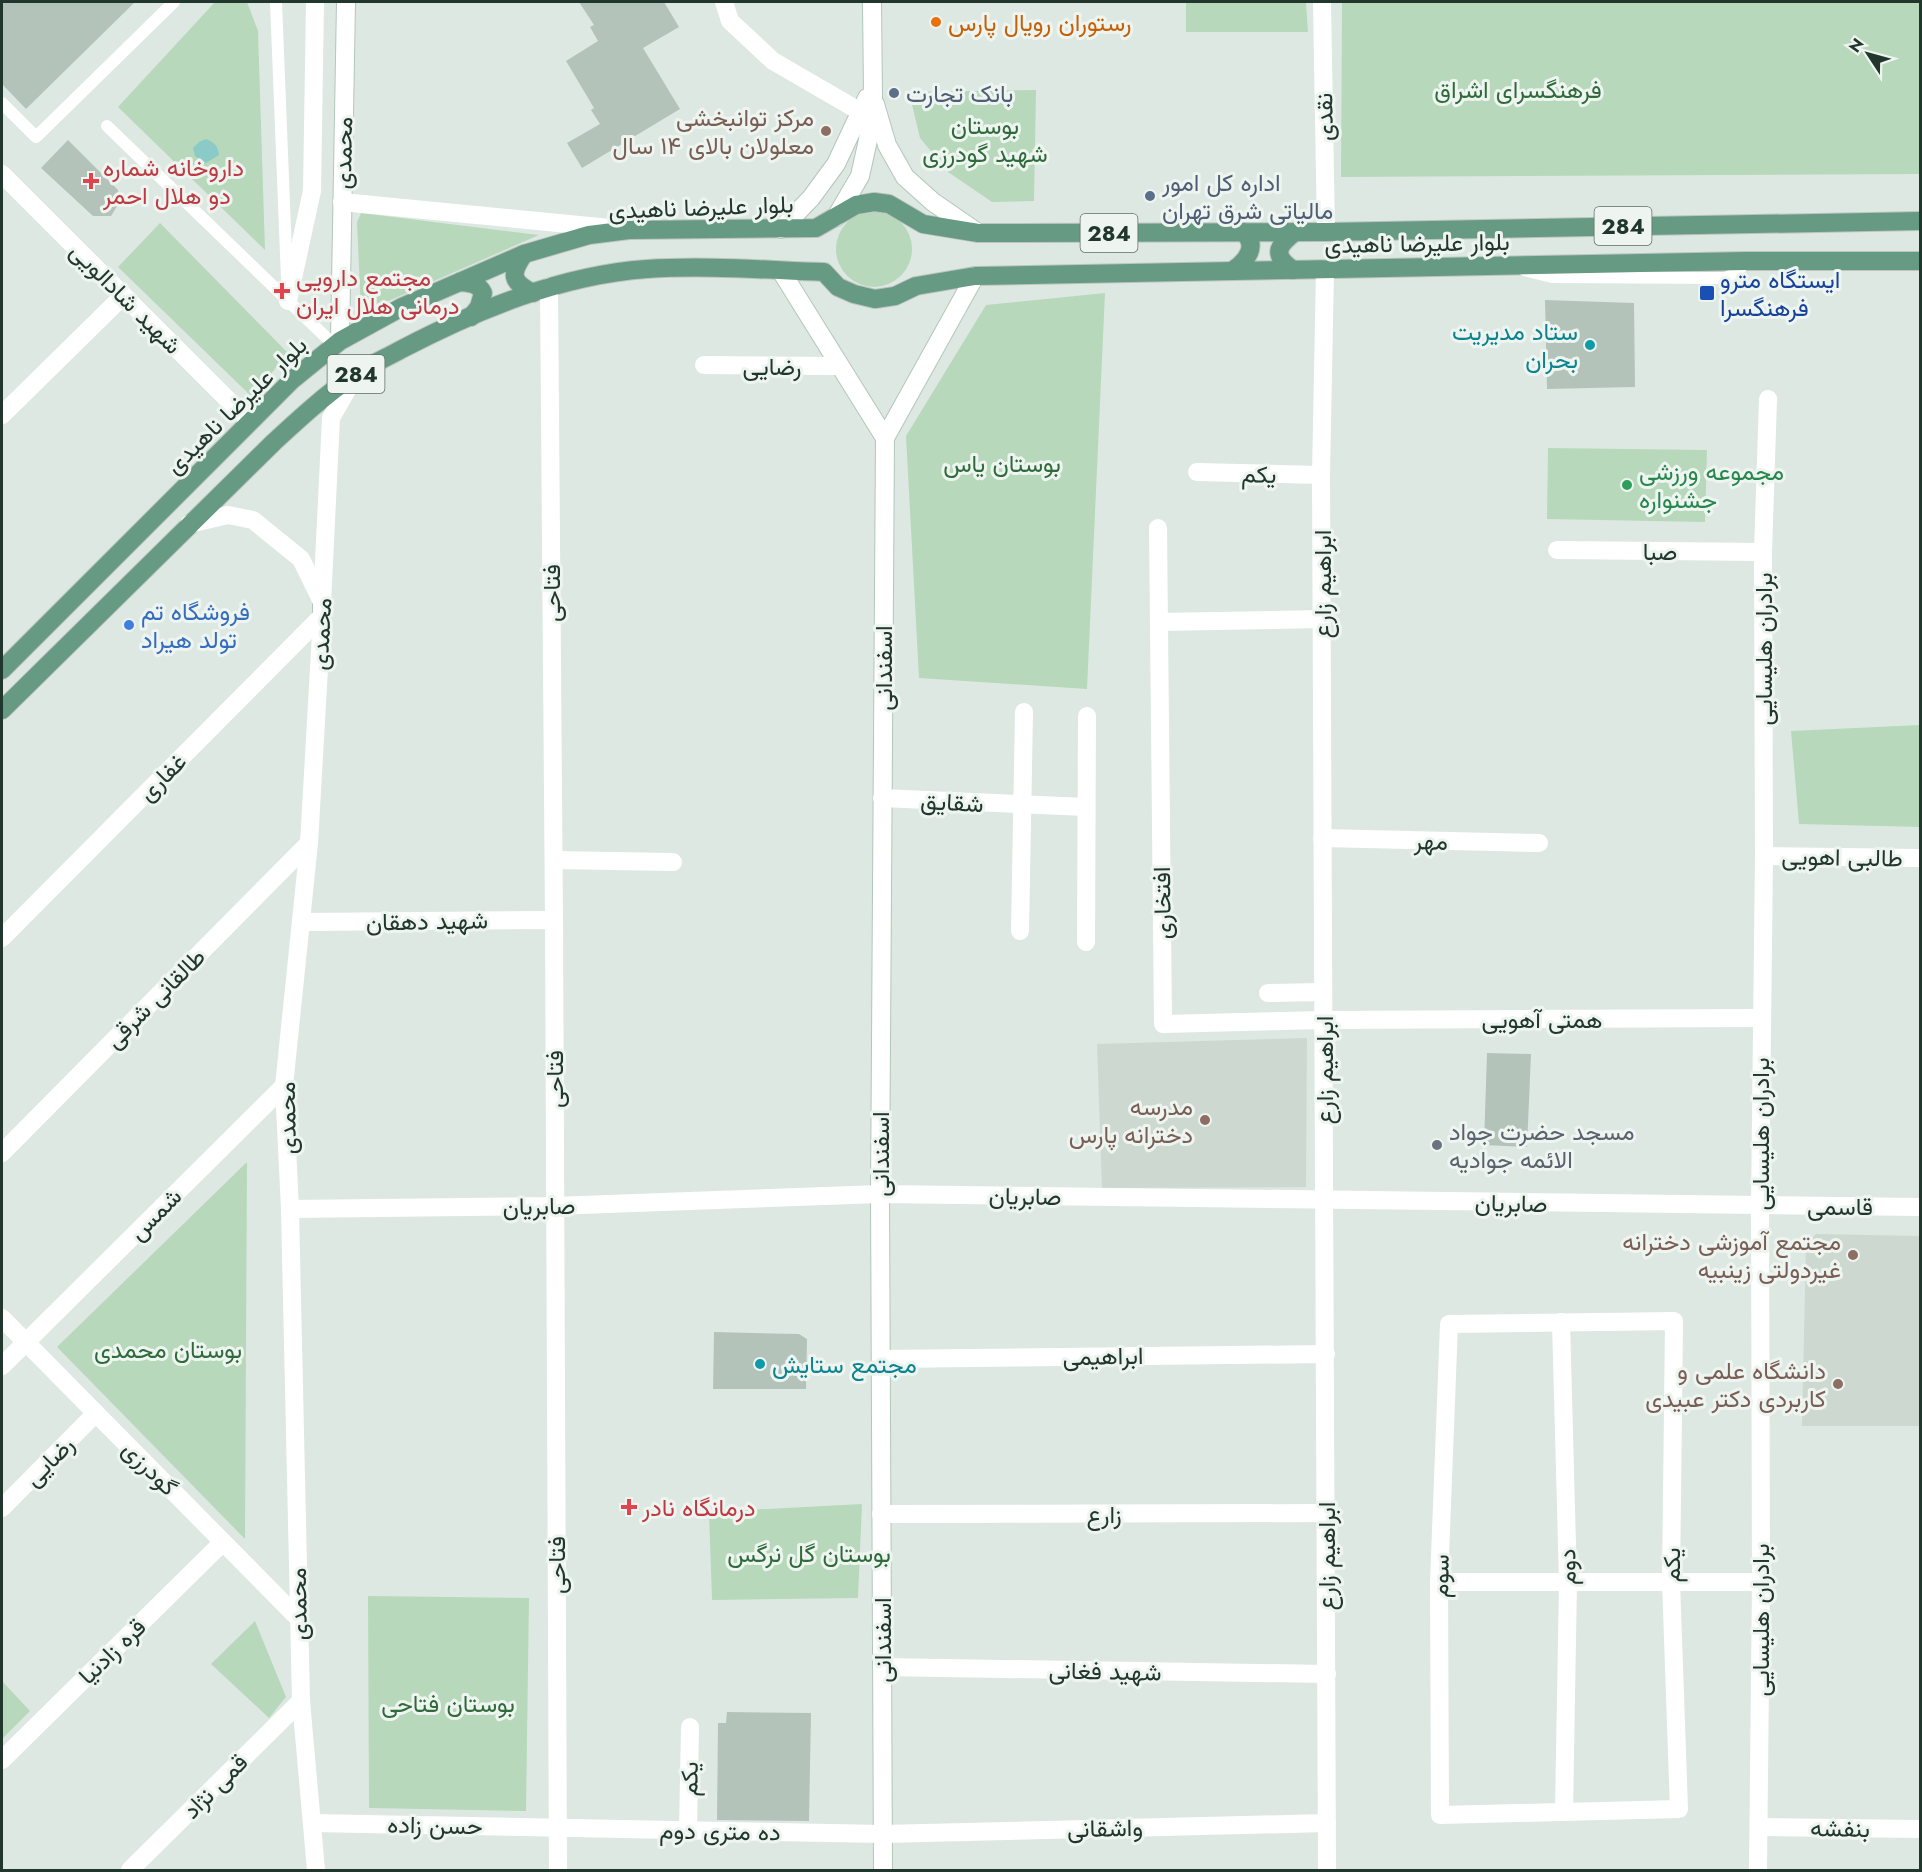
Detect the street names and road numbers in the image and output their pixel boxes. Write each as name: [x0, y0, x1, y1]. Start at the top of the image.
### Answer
street label: نقدی: [1306, 92, 1342, 142]
street label: محمدی: [325, 116, 361, 190]
street label: بلوار علیرضا ناهیدی: [608, 186, 794, 228]
road number: 284: [1594, 207, 1652, 245]
road number: 284: [1080, 214, 1138, 252]
street label: بلوار علیرضا ناهیدی: [1324, 224, 1510, 262]
street label: شهید شادالویی: [62, 234, 190, 362]
street label: بلوار علیرضا ناهیدی: [157, 328, 315, 482]
street label: رضایی: [742, 349, 802, 384]
road number: 284: [328, 355, 385, 393]
street label: یکم: [1241, 456, 1277, 492]
street label: ابراهیم زارع: [1305, 530, 1340, 638]
street label: صبا: [1643, 534, 1677, 569]
street label: فتاحی: [534, 564, 569, 622]
street label: برادران هلیسایی: [1746, 572, 1781, 726]
street label: محمدی: [302, 597, 340, 671]
street label: اسفندانی: [866, 625, 901, 711]
street label: غفاری: [130, 745, 194, 809]
street label: شقایق: [920, 783, 984, 821]
street label: مهر: [1413, 823, 1448, 859]
street label: طالبی اهویی: [1781, 838, 1903, 876]
street label: افتخاری: [1144, 866, 1180, 940]
street label: شهید دهقان: [366, 902, 488, 940]
street label: طالقانی شرقی: [97, 940, 213, 1056]
street label: همتی آهویی: [1481, 1002, 1603, 1037]
street label: ابراهیم زارع: [1307, 1016, 1342, 1124]
street label: فتاحی: [537, 1050, 572, 1108]
street label: برادران هلیسایی: [1743, 1057, 1778, 1211]
street label: محمدی: [269, 1081, 305, 1155]
street label: اسفندانی: [863, 1111, 898, 1197]
street label: صابریان: [988, 1178, 1062, 1214]
street label: شمس: [121, 1180, 189, 1248]
street label: صابریان: [1474, 1185, 1548, 1221]
street label: صابریان: [502, 1188, 576, 1224]
street label: قاسمی: [1807, 1189, 1873, 1224]
street label: ابراهیمی: [1062, 1338, 1144, 1374]
street label: رضایی: [16, 1428, 82, 1494]
street label: گودرزی: [114, 1432, 186, 1504]
street label: زارع: [1086, 1497, 1122, 1532]
street label: ابراهیم زارع: [1309, 1502, 1344, 1610]
street label: فتاحی: [539, 1536, 574, 1594]
street label: برادران هلیسایی: [1743, 1543, 1778, 1697]
street label: دوم: [1549, 1548, 1585, 1586]
street label: یکم: [1654, 1548, 1689, 1582]
street label: سوم: [1422, 1554, 1458, 1598]
street label: محمدی: [280, 1567, 316, 1641]
street label: اسفندانی: [865, 1597, 900, 1683]
street label: قره زادنیا: [70, 1610, 154, 1692]
street label: شهید فغانی: [1048, 1653, 1162, 1689]
street label: قمی نژاد: [174, 1745, 256, 1827]
street label: یکم: [671, 1761, 707, 1797]
street label: حسن زاده: [387, 1807, 483, 1843]
street label: واشقانی: [1067, 1810, 1143, 1846]
street label: بنفشه: [1810, 1810, 1870, 1846]
street label: ده متری دوم: [659, 1812, 781, 1850]

